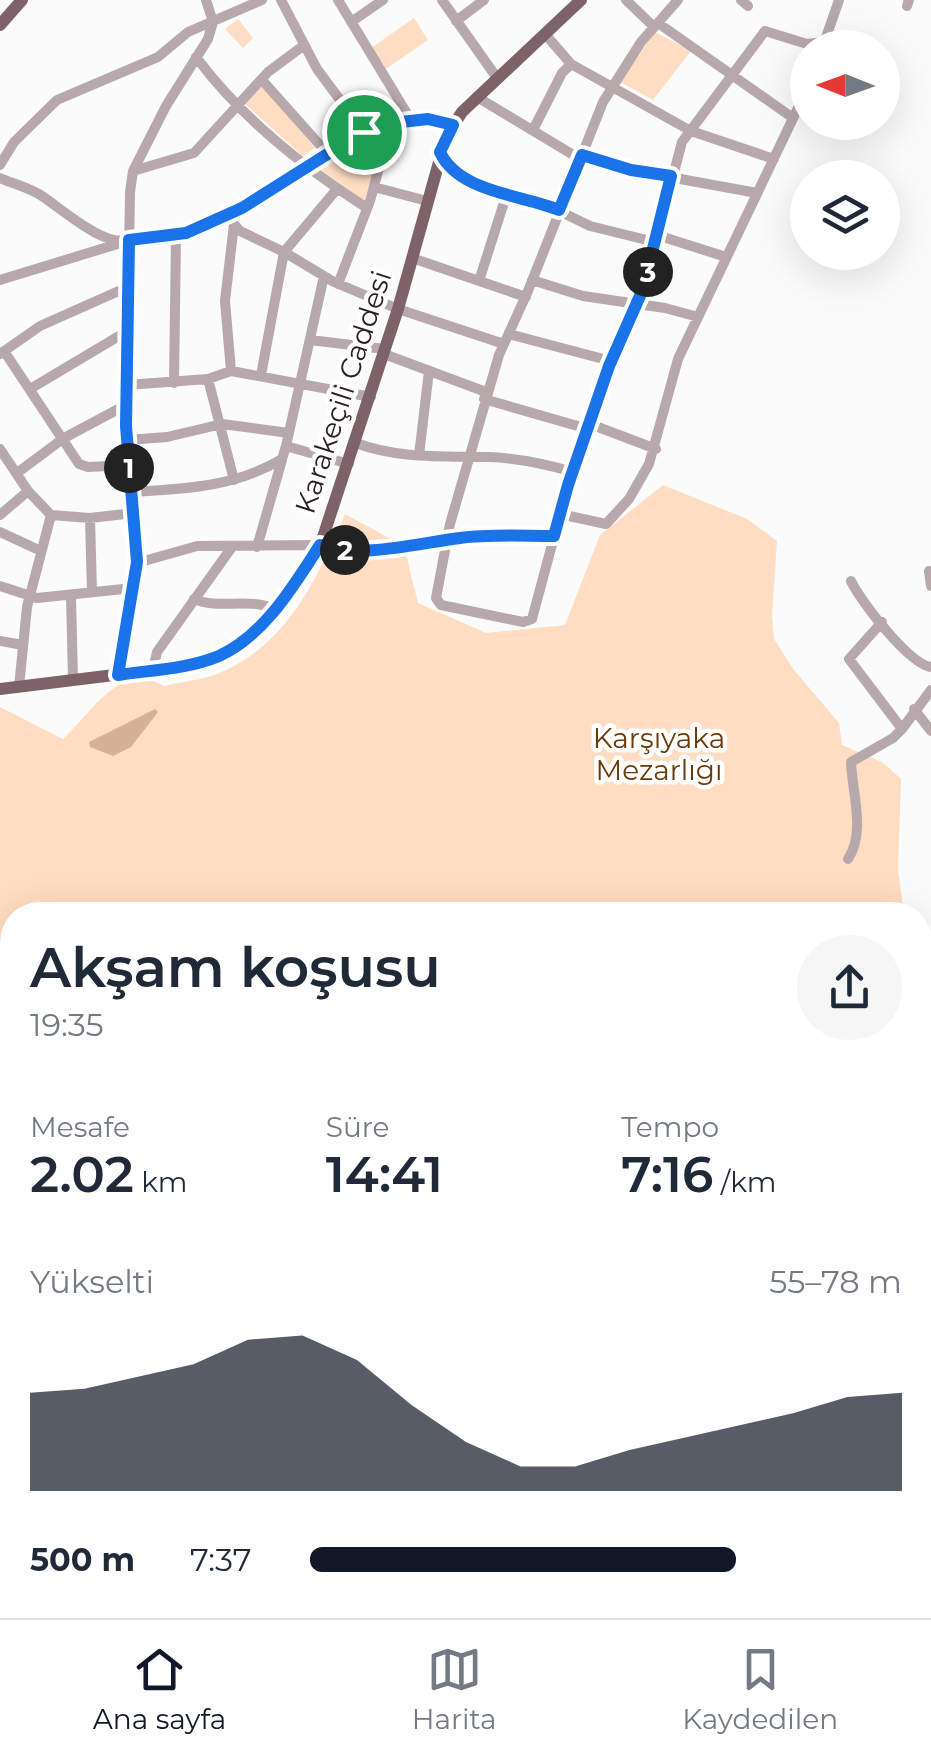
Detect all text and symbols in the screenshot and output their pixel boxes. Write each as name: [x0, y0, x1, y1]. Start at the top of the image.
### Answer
north arrow: [790, 30, 900, 140]
map controls: [790, 30, 900, 270]
pin: [322, 90, 407, 175]
icon: arrive: [337, 105, 392, 160]
button: layers: [790, 160, 900, 270]
pin: 3: [623, 247, 673, 297]
text: 3: [640, 255, 656, 289]
street label: Karakeçili Caddesi: [288, 266, 398, 518]
pin: 1: [104, 443, 154, 493]
text: 1: [124, 451, 134, 485]
pin: 2: [320, 525, 370, 575]
text: 2: [337, 533, 353, 567]
park label: Karşıyaka Mezarlığı: [593, 721, 725, 787]
text: Akşam koşusu: [30, 934, 441, 1001]
button: share: [797, 935, 902, 1040]
text: 19:35: [30, 1005, 104, 1044]
text: Mesafe: [30, 1110, 130, 1144]
text: Süre: [326, 1110, 389, 1144]
text: Tempo: [621, 1110, 719, 1144]
text: 2.02: [30, 1144, 134, 1205]
text: 14:41: [326, 1144, 443, 1205]
text: 7:16: [621, 1144, 713, 1205]
text: km: [134, 1165, 187, 1199]
text: /km: [713, 1165, 776, 1199]
text: Yükselti: [30, 1262, 154, 1301]
text: 55–78 m: [769, 1262, 902, 1301]
text: 500 m: [30, 1540, 135, 1579]
text: 7:37: [190, 1540, 251, 1579]
tab: Ana sayfa: [93, 1642, 226, 1736]
tab: Harita: [412, 1642, 497, 1736]
tab: Kaydedilen: [682, 1642, 838, 1736]

